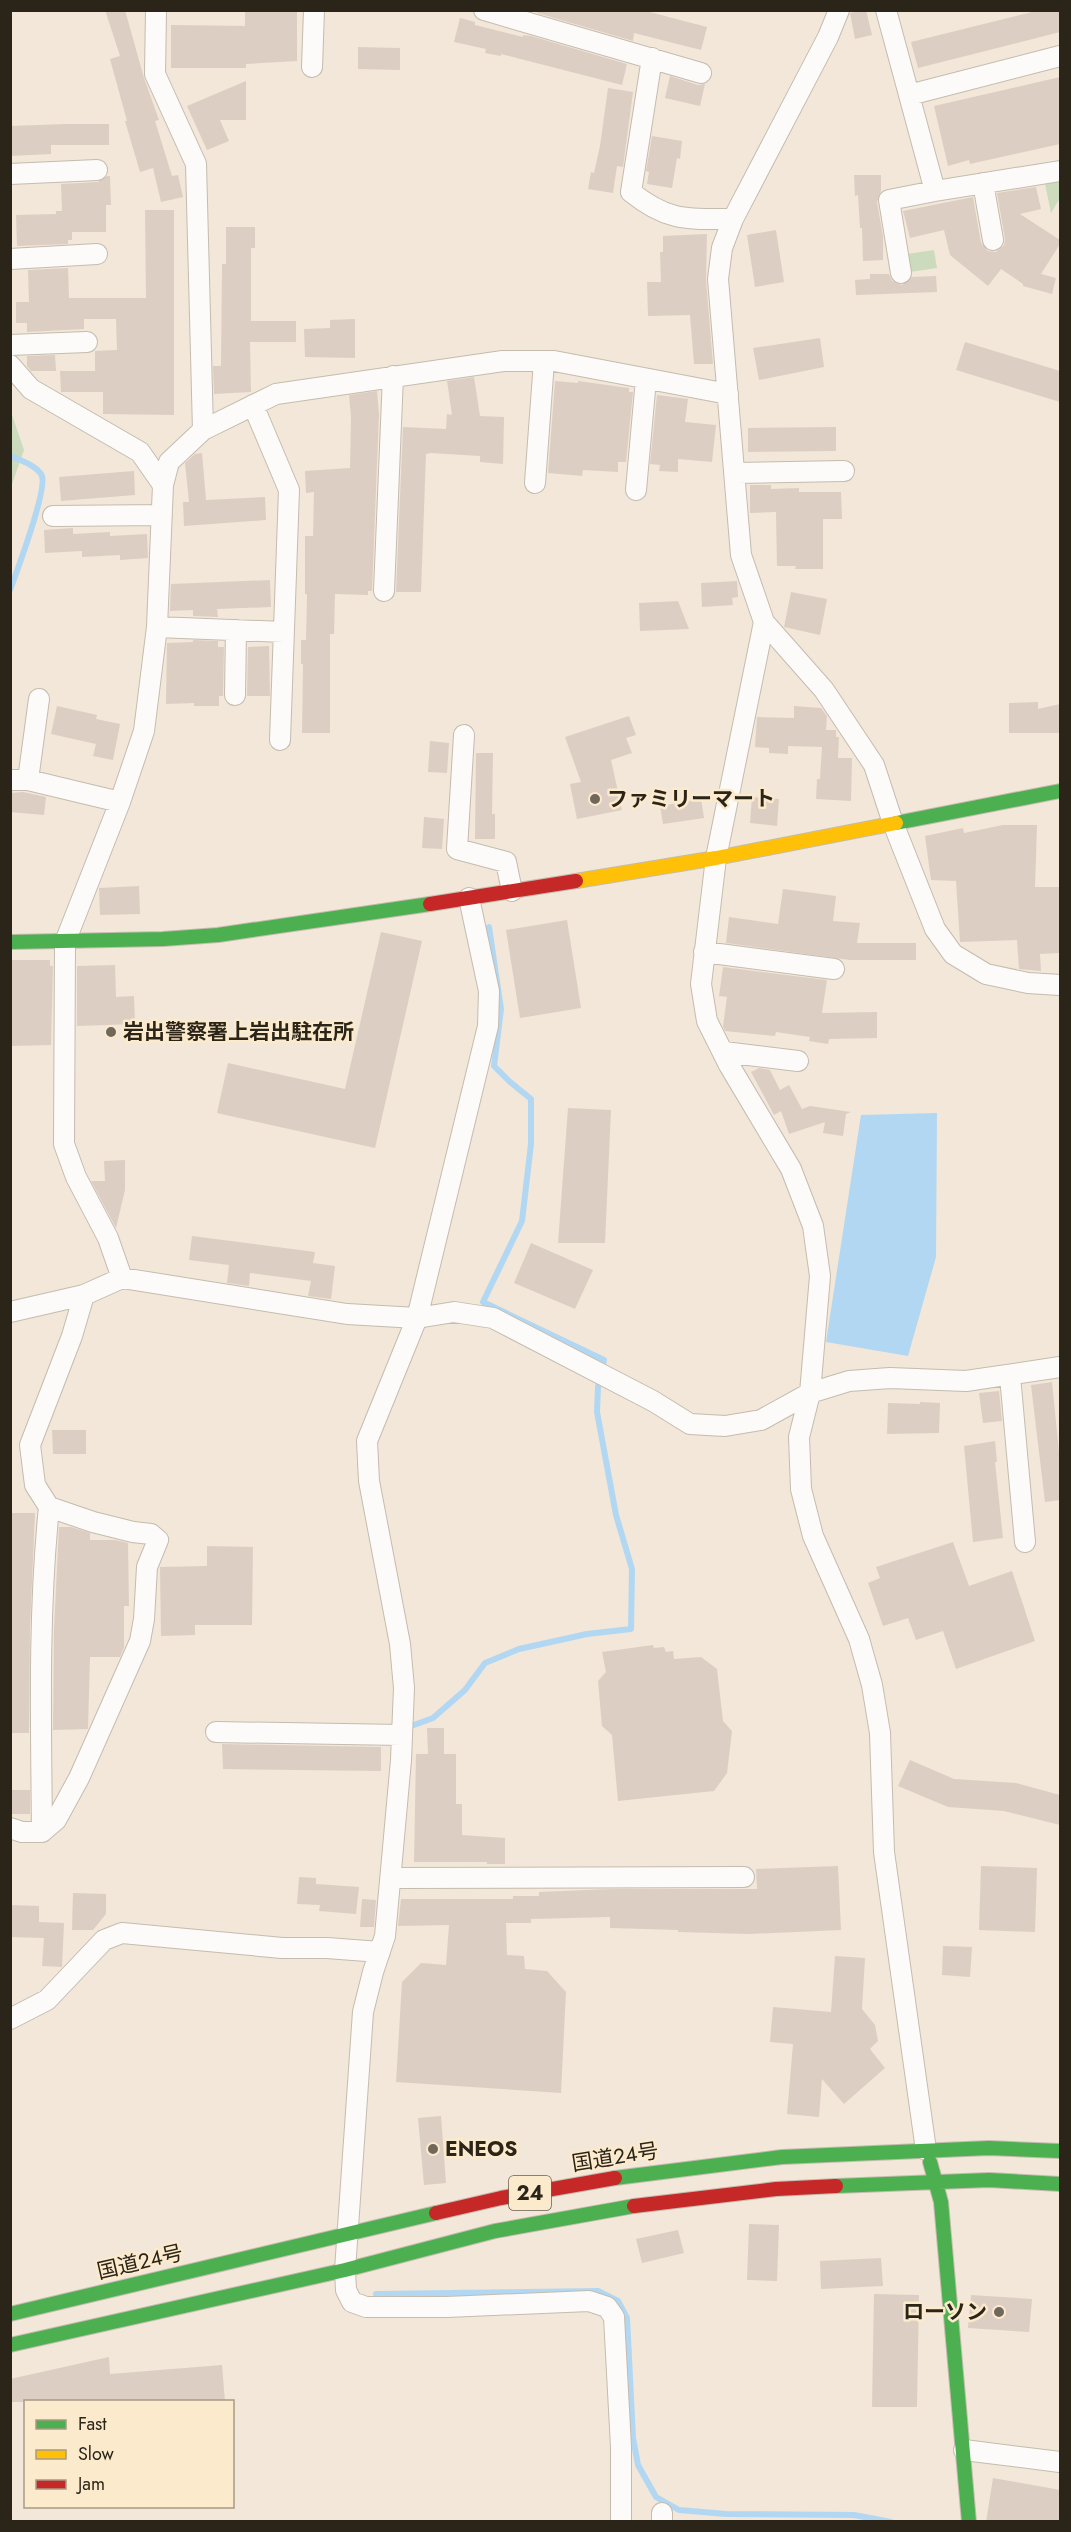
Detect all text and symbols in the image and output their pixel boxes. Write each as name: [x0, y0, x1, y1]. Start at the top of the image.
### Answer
place label: ファミリーマート: [607, 784, 775, 814]
marker: ファミリーマート: [588, 792, 602, 806]
place label: 岩出警察署上岩出駐在所: [123, 1017, 354, 1047]
marker: 岩出警察署上岩出駐在所: [104, 1025, 118, 1039]
place label: ENEOS: [445, 2134, 517, 2164]
street label: 国道24号: [570, 2135, 660, 2179]
marker: ENEOS: [426, 2142, 440, 2156]
road number: 24: [509, 2176, 551, 2210]
street label: 国道24号: [94, 2238, 186, 2286]
place label: ローソン: [903, 2297, 987, 2327]
marker: ローソン: [992, 2305, 1006, 2319]
legend: [24, 2400, 234, 2508]
text: Fast: [78, 2411, 107, 2437]
text: Slow: [78, 2441, 115, 2467]
text: Jam: [76, 2471, 105, 2497]

